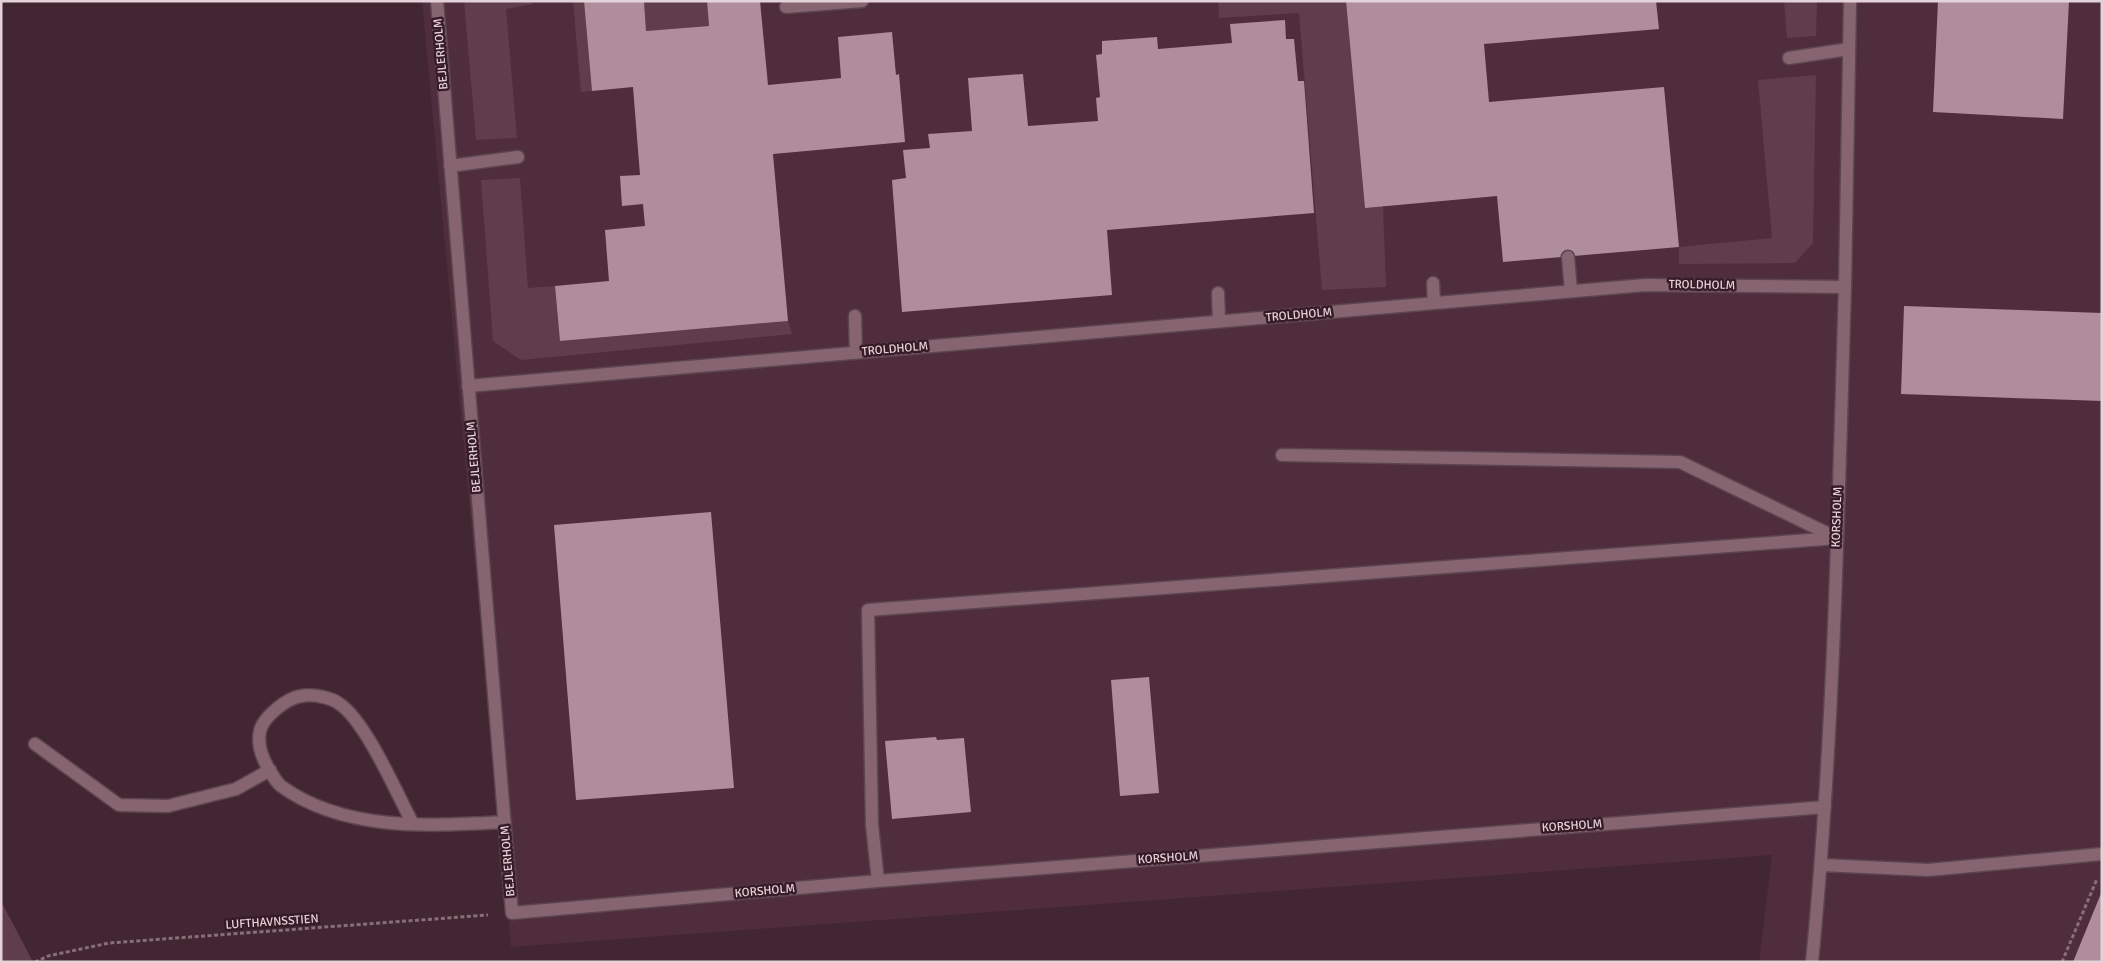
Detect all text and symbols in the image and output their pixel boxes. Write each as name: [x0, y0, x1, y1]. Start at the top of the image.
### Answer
street label: BEJLERHOLM: [430, 18, 452, 90]
street label: TROLDHOLM: [1669, 277, 1735, 293]
street label: TROLDHOLM: [1265, 305, 1333, 325]
street label: TROLDHOLM: [861, 339, 929, 359]
street label: BEJLERHOLM: [463, 421, 485, 493]
street label: KORSHOLM: [1828, 486, 1846, 548]
street label: KORSHOLM: [1541, 816, 1603, 836]
street label: BEJLERHOLM: [497, 825, 519, 897]
street label: KORSHOLM: [1137, 848, 1199, 868]
street label: KORSHOLM: [734, 881, 796, 901]
street label: LUFTHAVNSSTIEN: [225, 911, 319, 933]

